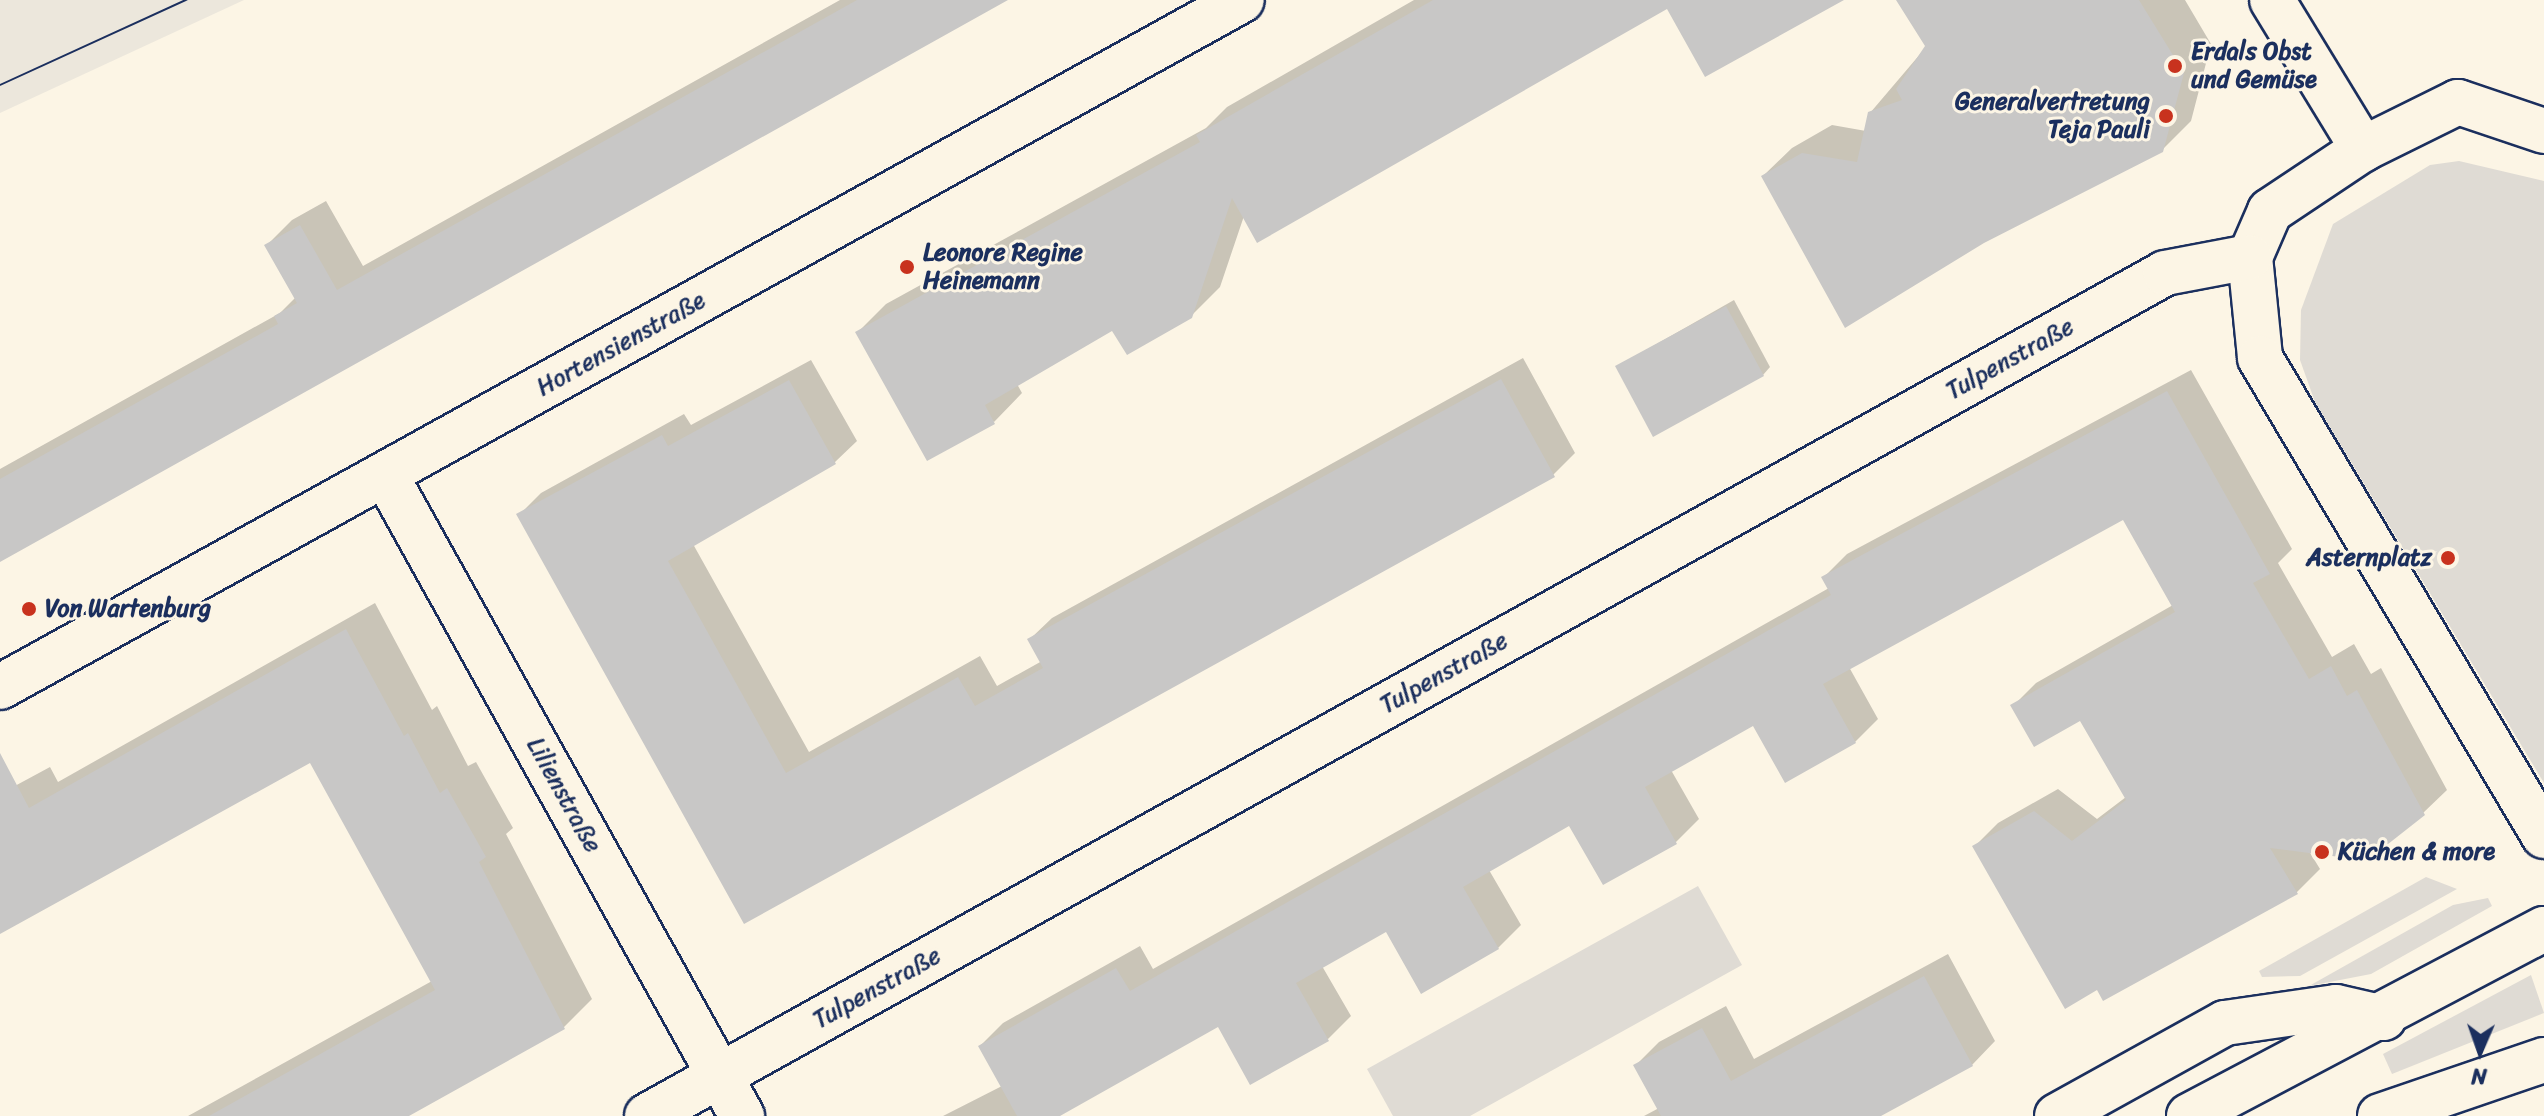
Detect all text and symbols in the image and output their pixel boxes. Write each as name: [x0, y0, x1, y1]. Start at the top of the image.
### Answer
place label: Erdals Obst und Gemüse: [2191, 38, 2318, 94]
marker: Erdals Obst und Gemüse: [2166, 57, 2184, 75]
place label: Generalvertretung Teja Pauli: [1955, 88, 2150, 144]
marker: Generalvertretung Teja Pauli: [2157, 107, 2175, 125]
place label: Leonore Regine Heinemann: [923, 239, 1082, 295]
marker: Leonore Regine Heinemann: [898, 258, 916, 276]
street label: Hortensienstraße: [532, 286, 710, 402]
street label: Tulpenstraße: [1941, 312, 2079, 406]
place label: Asternplatz: [2306, 544, 2432, 572]
marker: Asternplatz: [2439, 549, 2457, 567]
place label: Von Wartenburg: [45, 595, 213, 623]
marker: Von Wartenburg: [20, 600, 38, 618]
street label: Tulpenstraße: [1375, 626, 1513, 720]
street label: Lilienstraße: [521, 733, 607, 857]
place label: Küchen & more: [2338, 838, 2496, 866]
marker: Küchen & more: [2313, 843, 2331, 861]
street label: Tulpenstraße: [808, 941, 946, 1035]
north arrow: [2440, 1012, 2520, 1092]
text: N: [2471, 1057, 2487, 1096]

